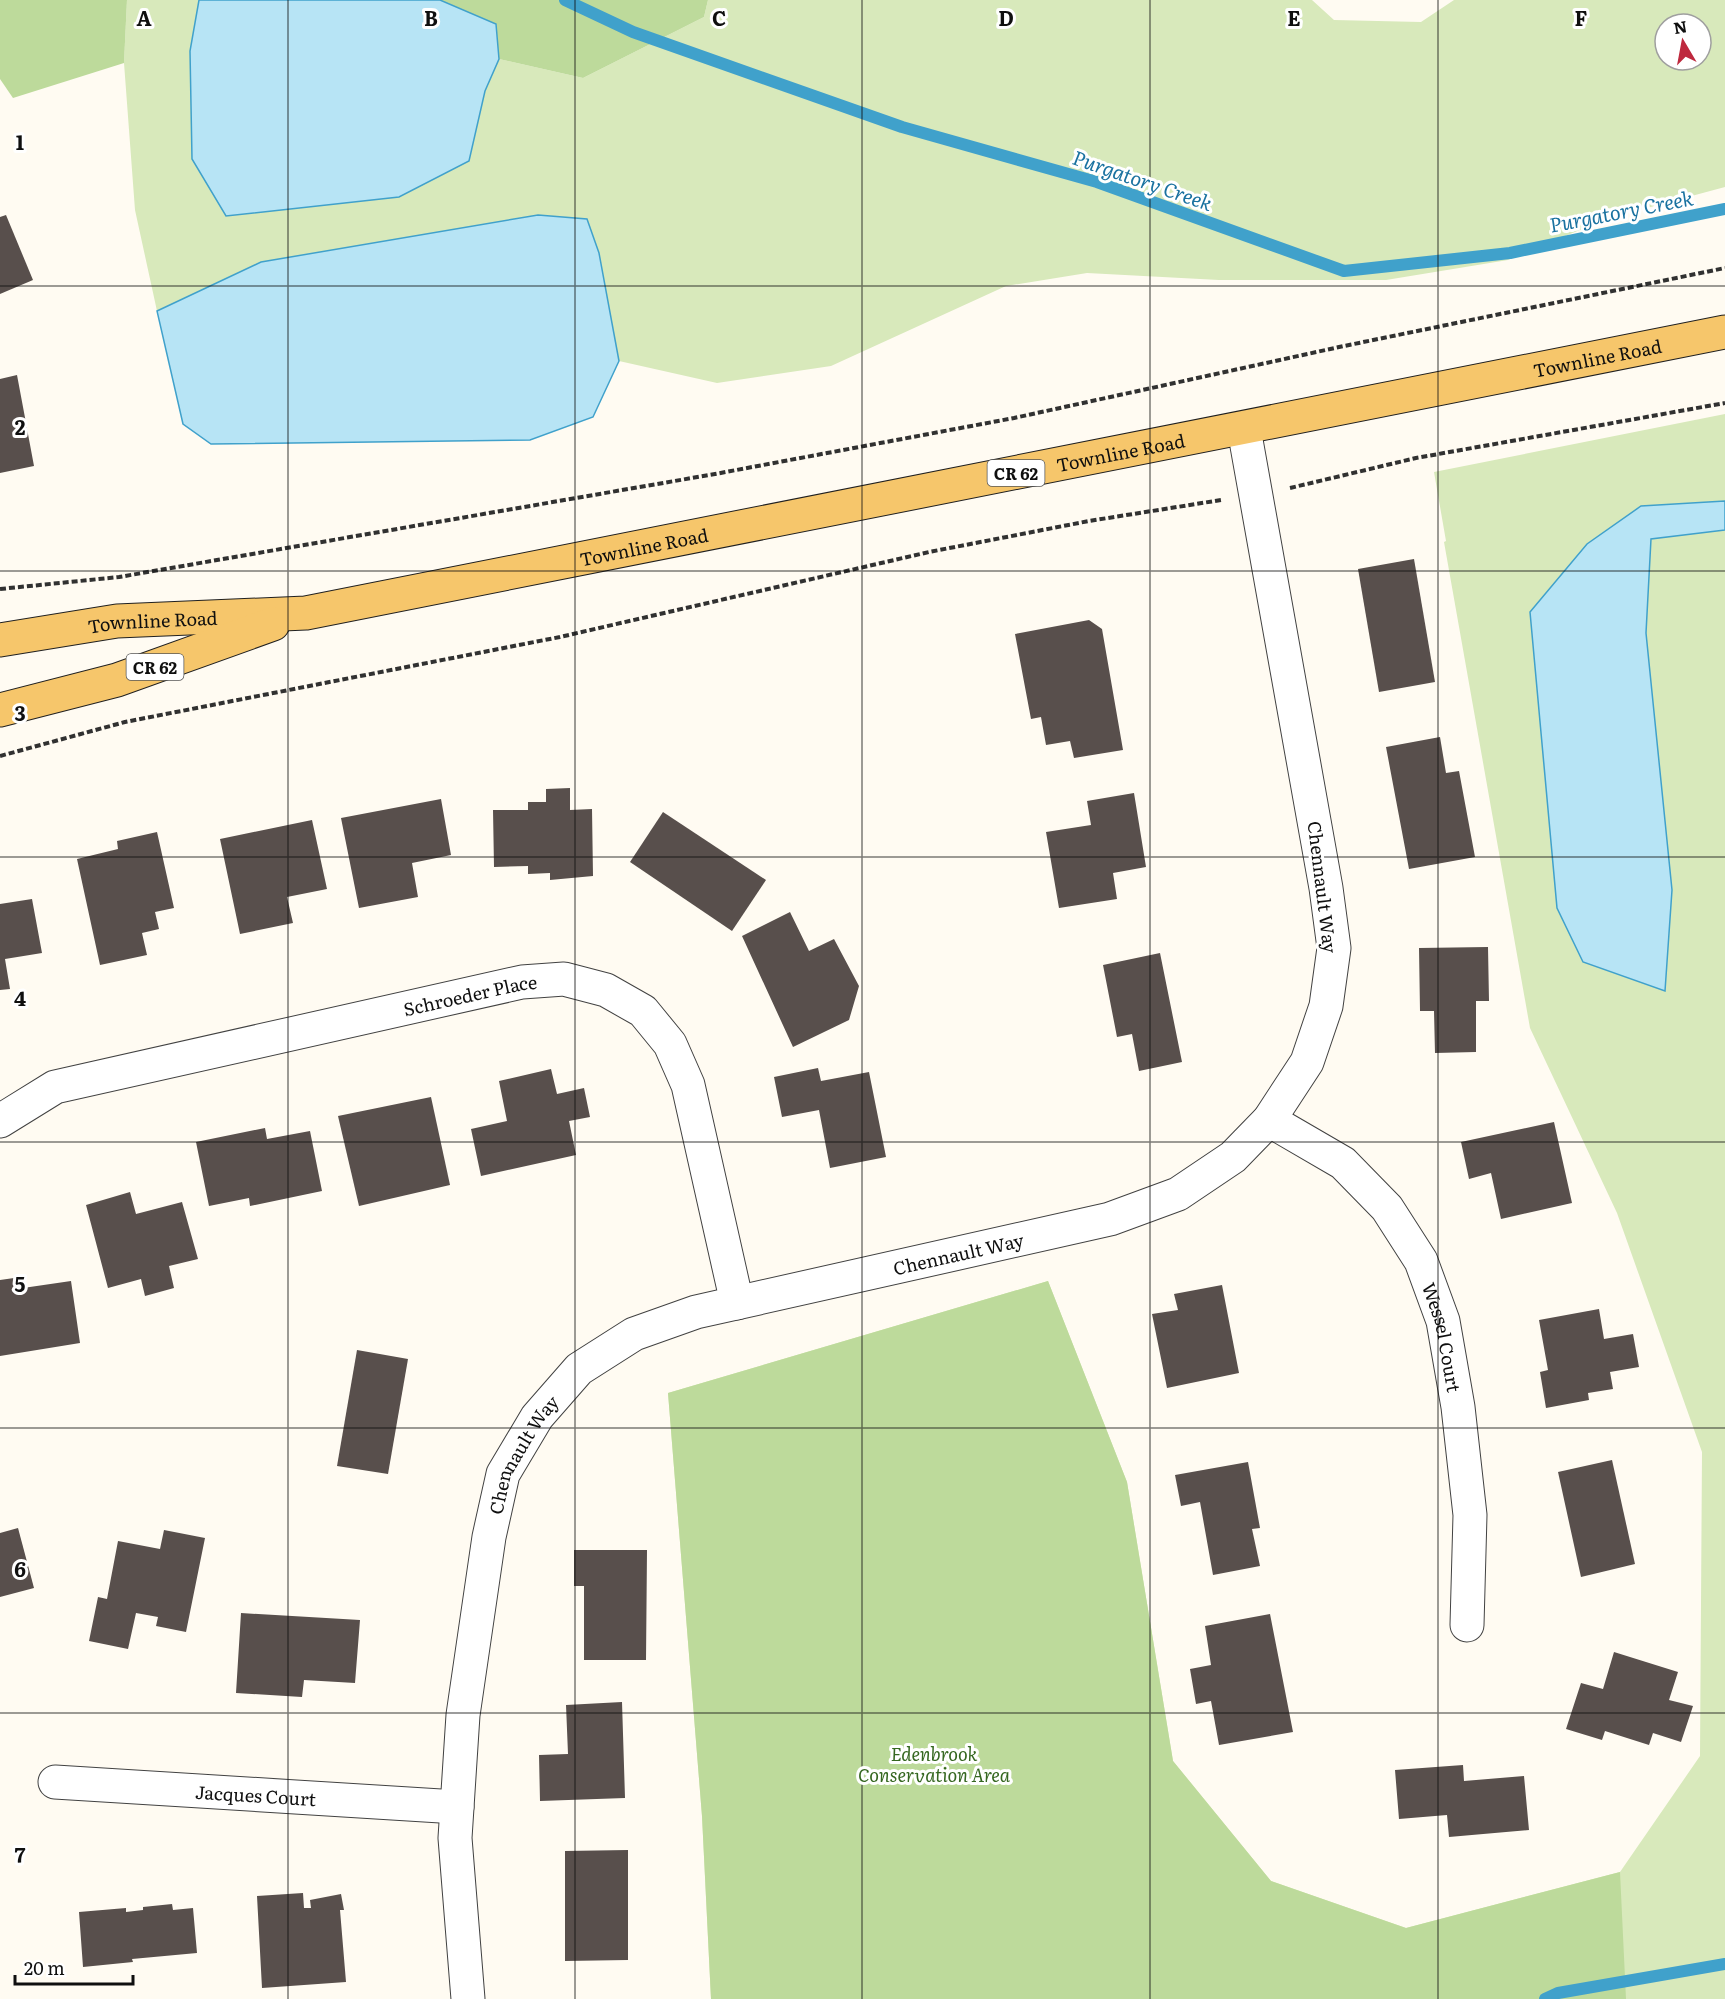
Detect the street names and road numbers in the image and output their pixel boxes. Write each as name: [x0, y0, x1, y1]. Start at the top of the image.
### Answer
street label: Townline Road: [1531, 331, 1664, 383]
street label: Townline Road: [1054, 426, 1187, 478]
road number: CR 62: [988, 460, 1044, 486]
street label: Townline Road: [577, 520, 710, 572]
street label: Townline Road: [86, 603, 218, 639]
road number: CR 62: [126, 654, 184, 680]
street label: Chennault Way: [1302, 819, 1345, 955]
street label: Schroeder Place: [400, 967, 538, 1022]
street label: Chennault Way: [890, 1225, 1027, 1281]
street label: Wessel Court: [1416, 1278, 1469, 1395]
street label: Chennault Way: [481, 1388, 565, 1517]
street label: Jacques Court: [194, 1777, 318, 1812]

